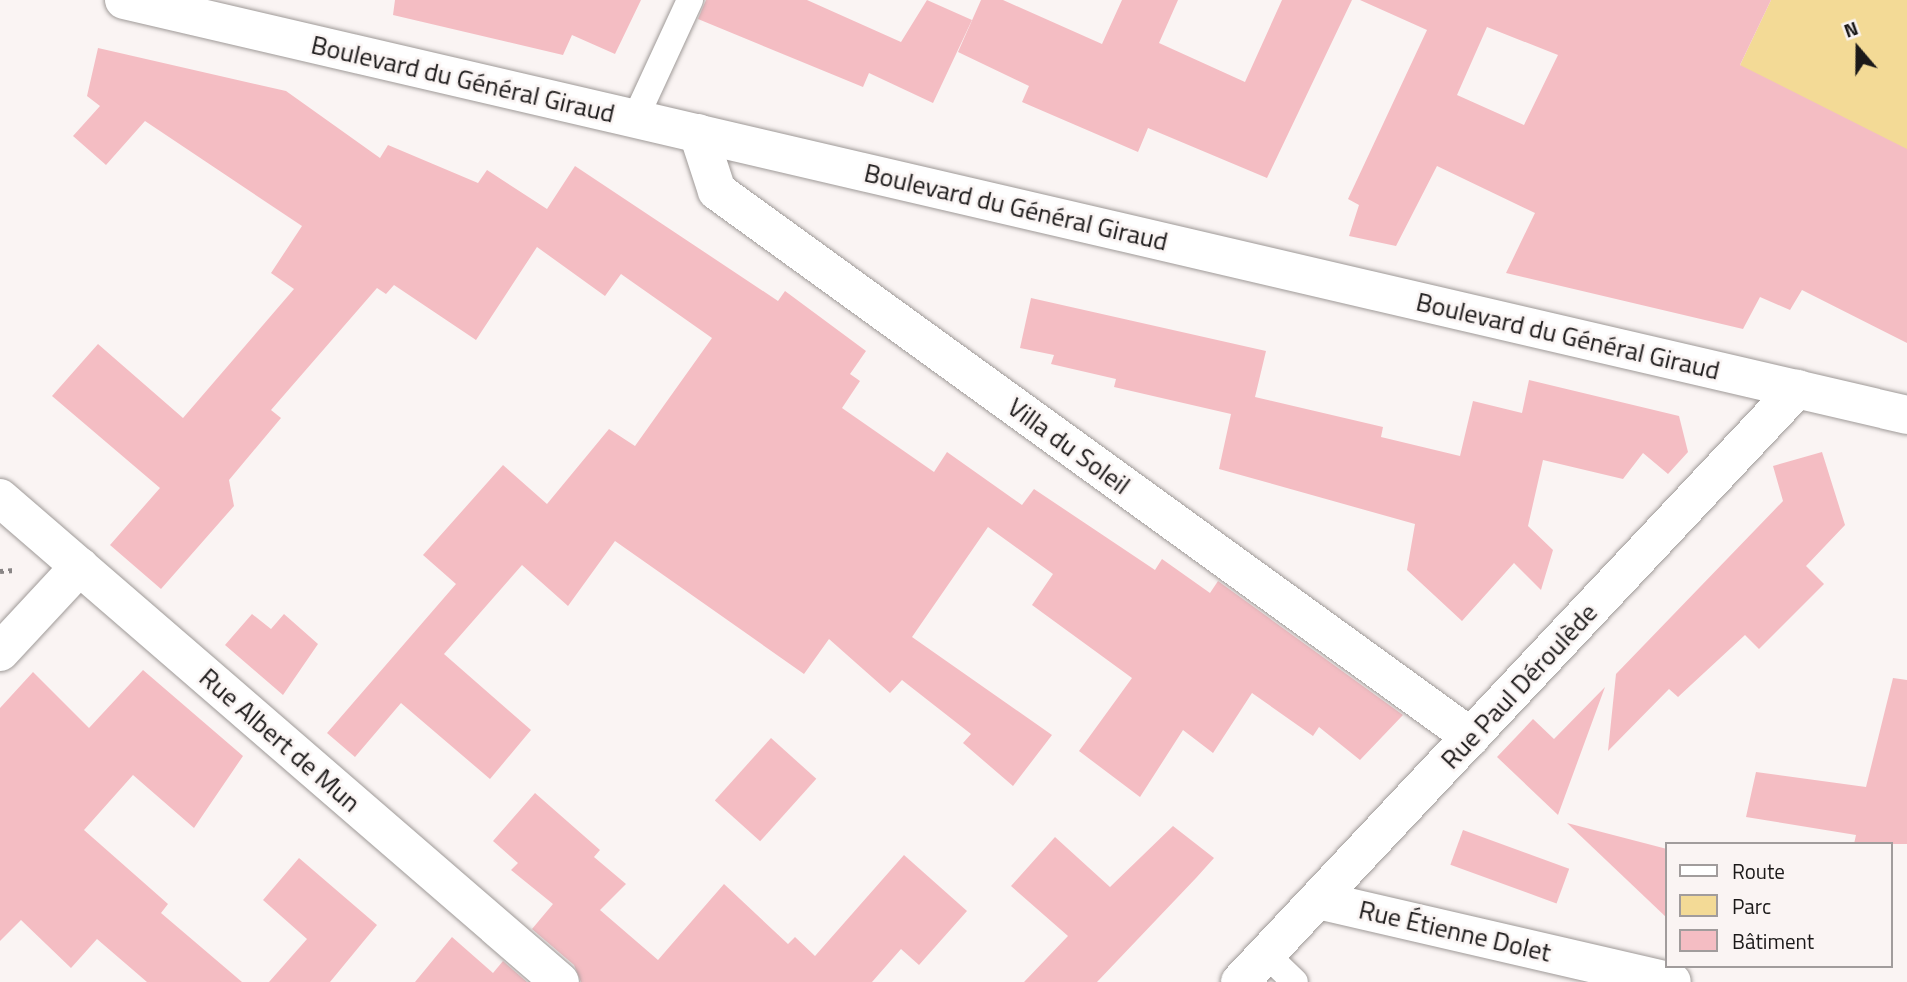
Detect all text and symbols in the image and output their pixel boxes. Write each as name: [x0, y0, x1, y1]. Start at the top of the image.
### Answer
text: N: [1839, 13, 1862, 45]
north arrow: [1823, 14, 1893, 84]
street label: Boulevard du Général Giraud: [308, 29, 618, 129]
street label: Boulevard du Général Giraud: [861, 157, 1171, 257]
street label: Boulevard du Général Giraud: [1413, 286, 1723, 386]
street label: Villa du Soleil: [1002, 391, 1136, 501]
street label: Rue Paul Déroulède: [1434, 597, 1604, 775]
street label: Rue Albert de Mun: [193, 662, 367, 818]
legend: [1666, 842, 1893, 968]
text: Route: [1732, 855, 1785, 887]
text: Parc: [1732, 890, 1771, 922]
street label: Rue Étienne Dolet: [1356, 894, 1554, 968]
text: Bâtiment: [1732, 925, 1814, 957]

